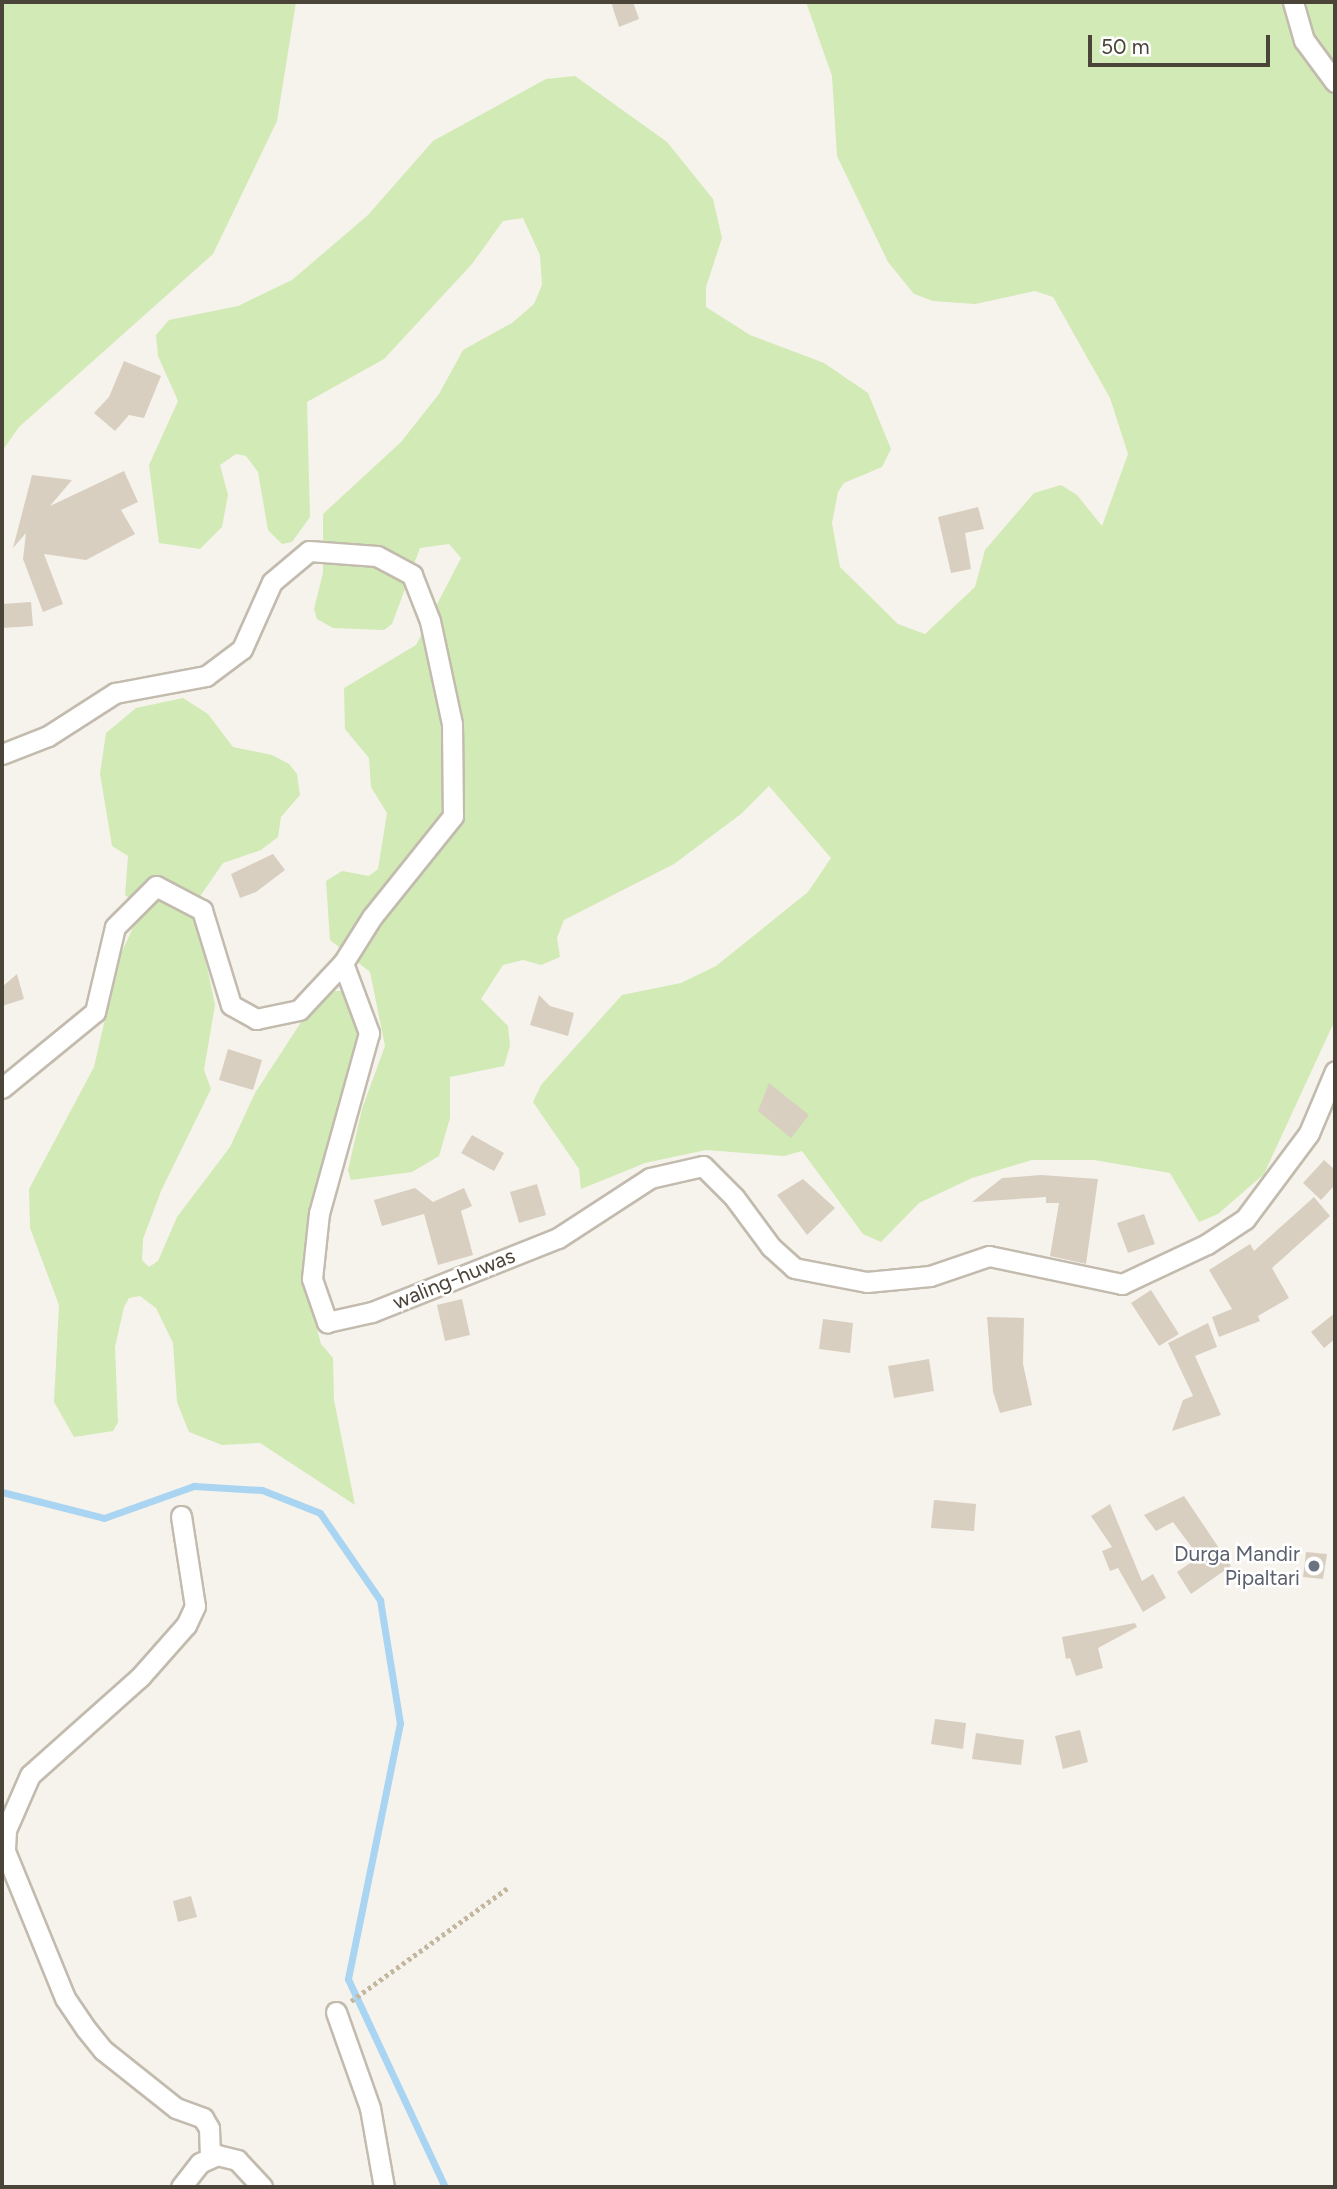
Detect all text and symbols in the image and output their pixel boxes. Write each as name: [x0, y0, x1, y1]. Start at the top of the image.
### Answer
scale bar: [1092, 21, 1274, 65]
text: 50 m: [1101, 34, 1150, 59]
street label: waling-huwas: [389, 1243, 519, 1315]
place label: Durga Mandir Pipaltari: [1174, 1541, 1300, 1591]
marker: Durga Mandir Pipaltari: [1306, 1558, 1322, 1574]

